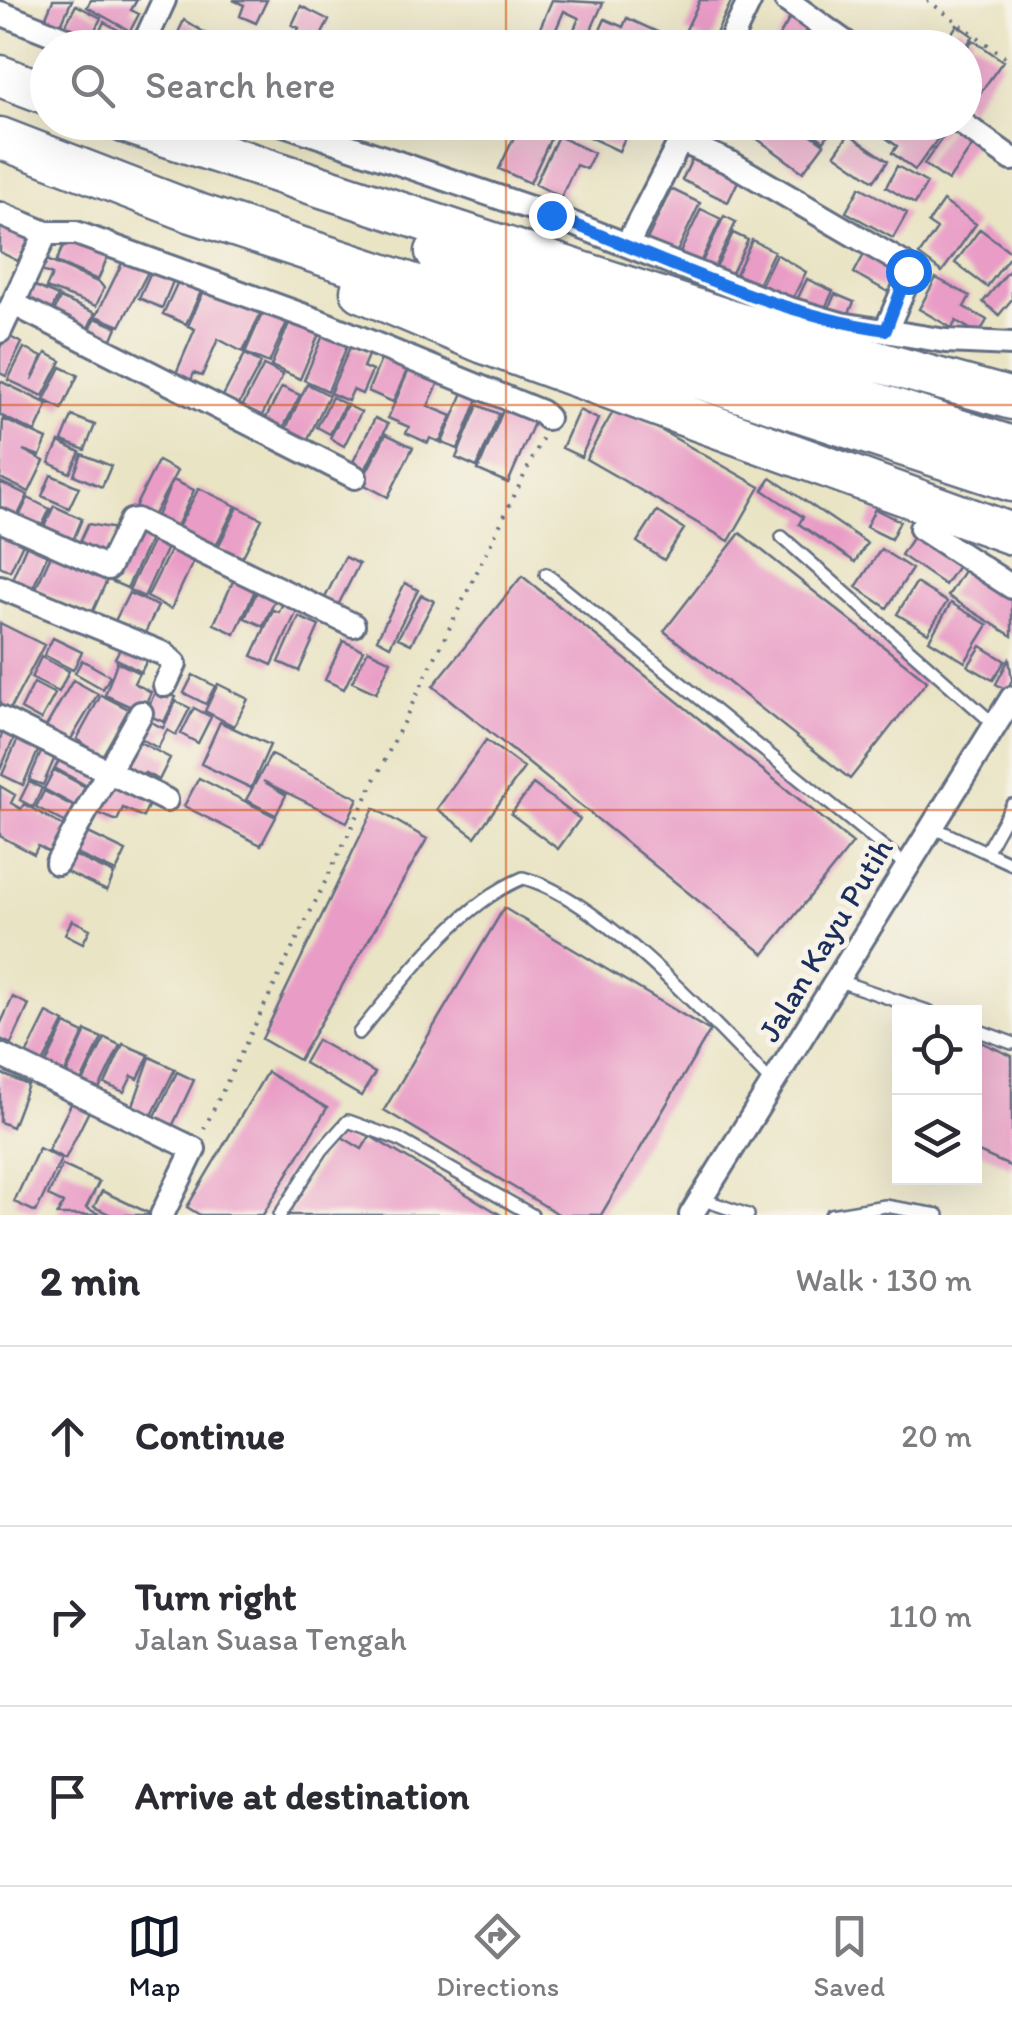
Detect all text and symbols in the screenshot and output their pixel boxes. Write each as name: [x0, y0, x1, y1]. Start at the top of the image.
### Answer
search box: [30, 30, 982, 140]
icon: search: [65, 58, 120, 113]
text: Search here: [145, 62, 336, 108]
route end: [529, 193, 575, 239]
route start: [886, 249, 932, 295]
street label: Jalan Kayu Putih: [749, 832, 901, 1048]
map controls: [892, 1005, 982, 1185]
button: locate: [892, 1005, 982, 1095]
button: layers: [892, 1095, 982, 1185]
text: 2 min: [40, 1255, 140, 1306]
text: Walk · 130 m: [796, 1261, 972, 1299]
icon: ahead: [40, 1409, 95, 1464]
text: Continue: [135, 1413, 285, 1459]
text: 20 m: [901, 1417, 972, 1455]
text: Turn right: [135, 1574, 297, 1620]
icon: right: [40, 1589, 95, 1644]
text: 110 m: [888, 1597, 972, 1635]
text: Jalan Suasa Tengah: [135, 1620, 407, 1658]
icon: arrive: [40, 1769, 95, 1824]
text: Arrive at destination: [135, 1773, 470, 1819]
tab: Map: [127, 1909, 182, 2003]
tab: Directions: [436, 1909, 559, 2003]
tab: Saved: [813, 1909, 885, 2003]

